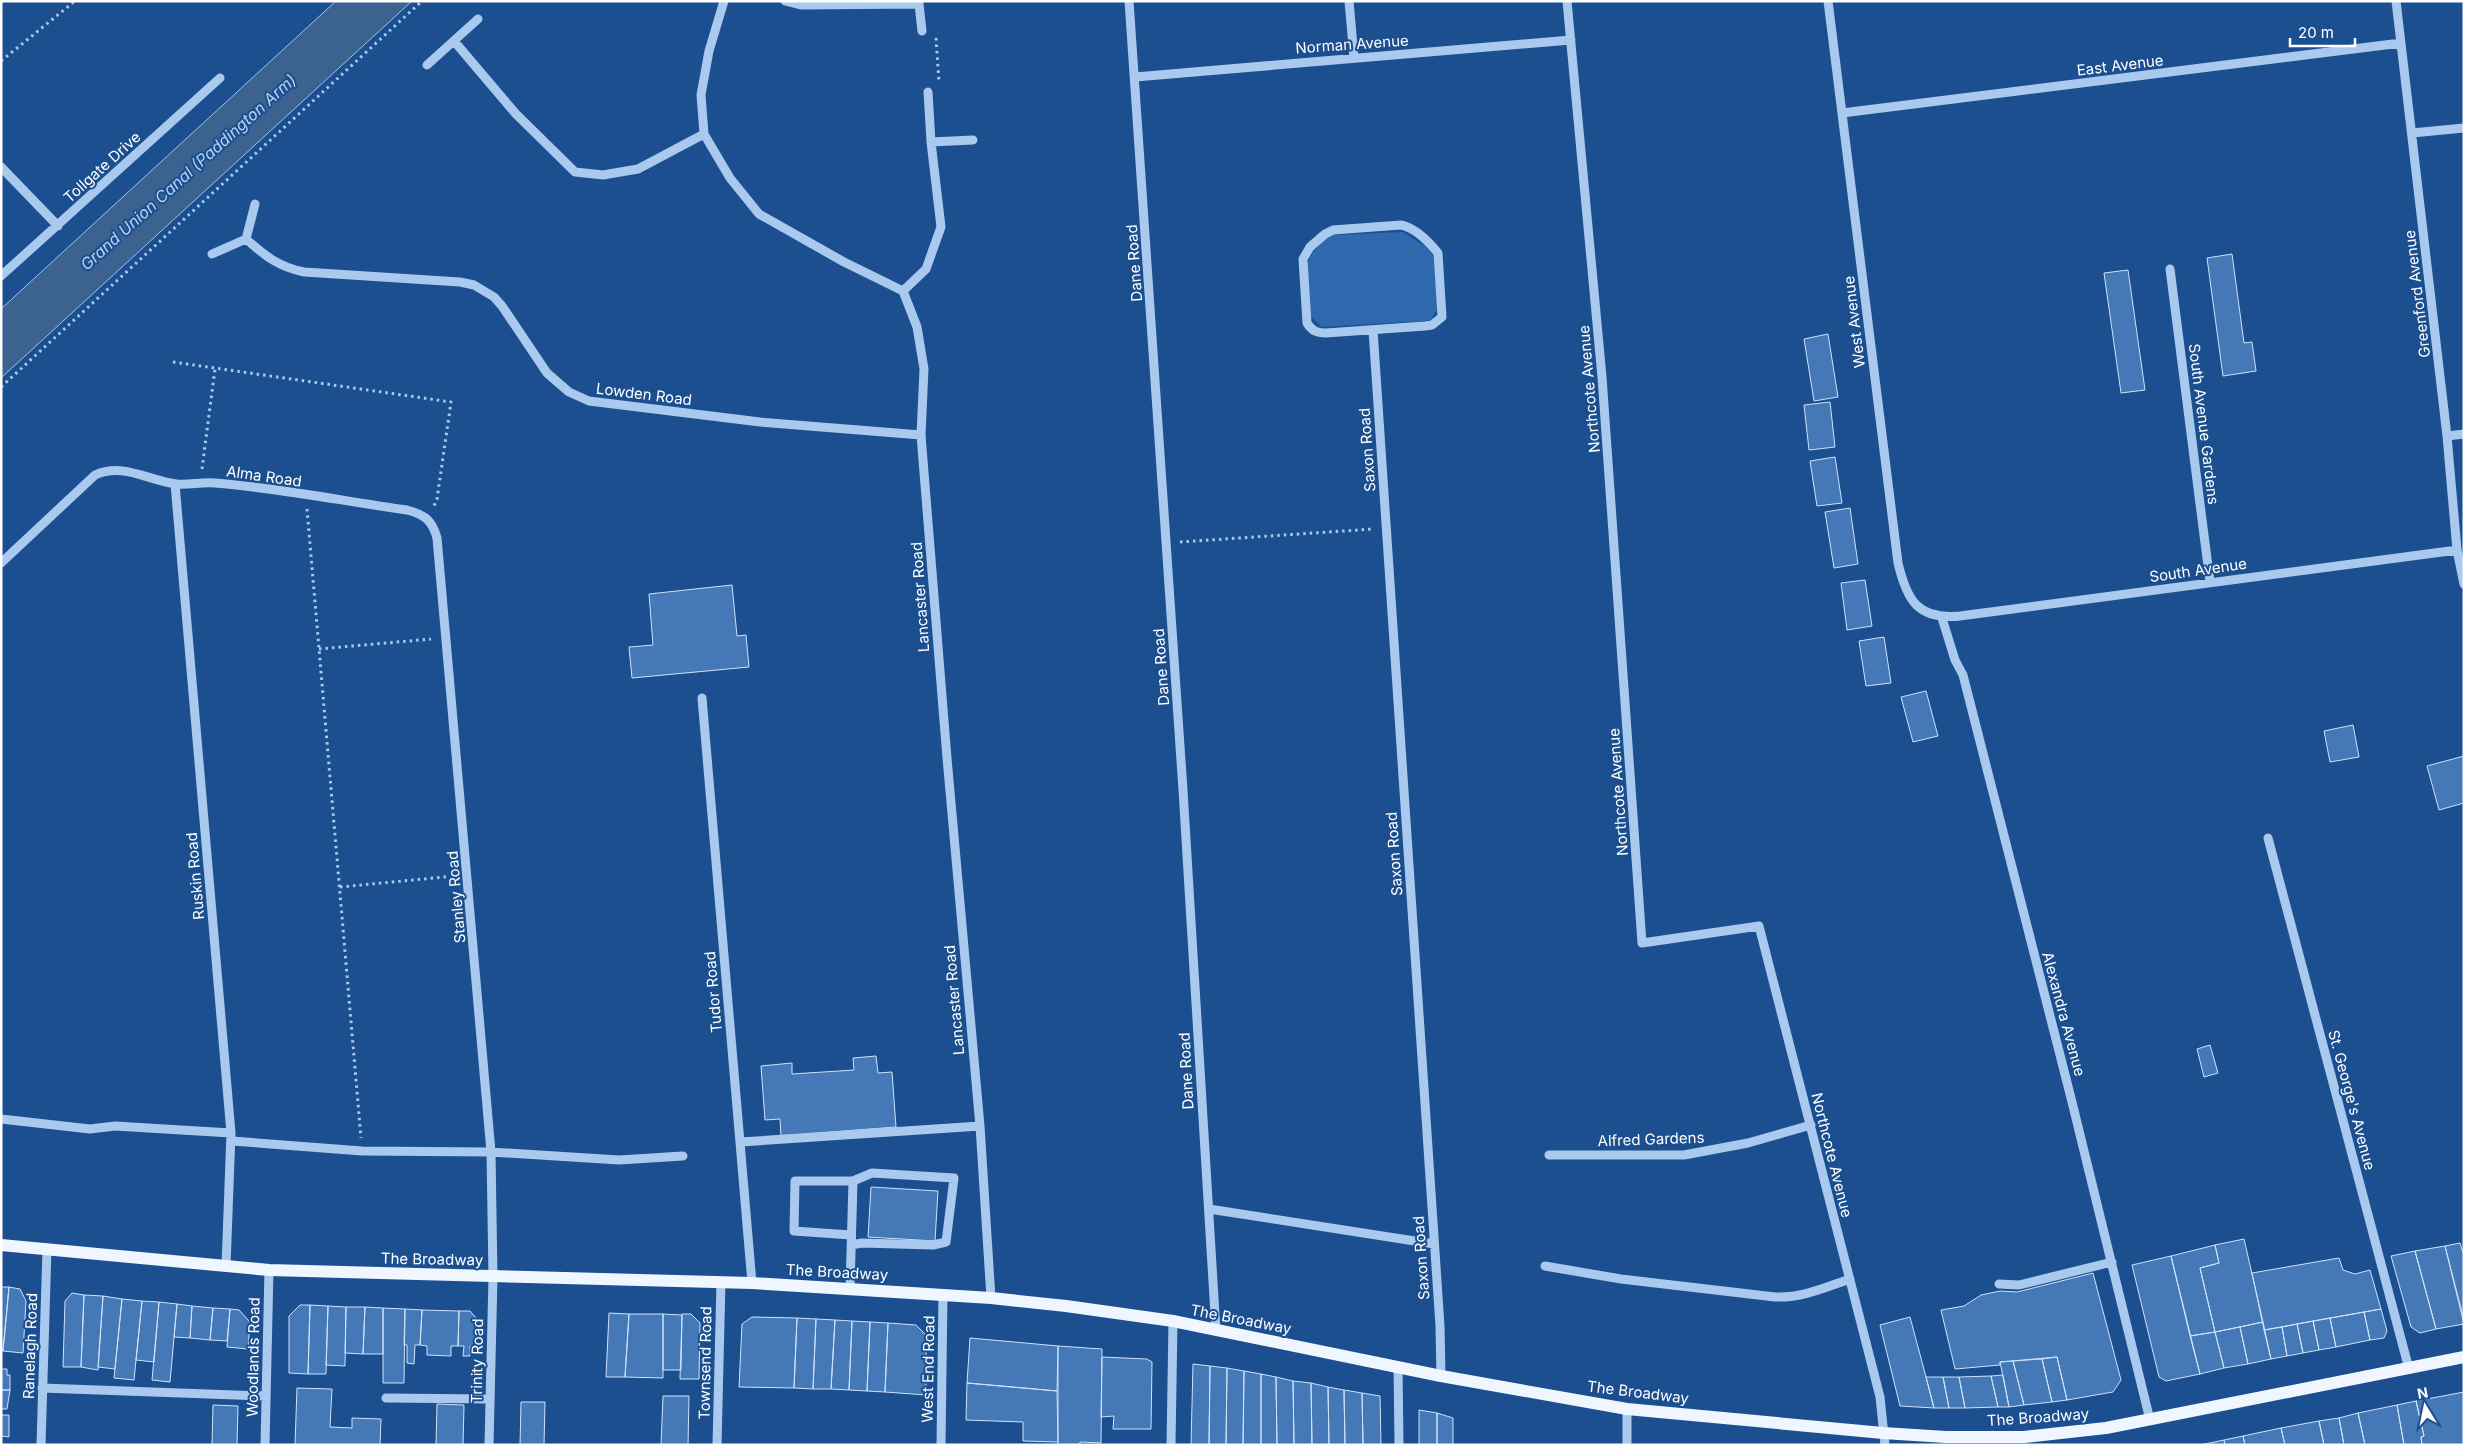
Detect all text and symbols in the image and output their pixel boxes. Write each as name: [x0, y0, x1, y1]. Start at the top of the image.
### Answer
scale bar: [2290, 15, 2355, 47]
text: 20 m: [2298, 23, 2334, 42]
street label: Norman Avenue: [1295, 31, 1409, 57]
street label: East Avenue: [2076, 50, 2164, 80]
water label: Grand Union Canal (Paddington Arm): [76, 70, 300, 274]
street label: Tollgate Drive: [59, 127, 145, 207]
street label: Dane Road: [1122, 224, 1146, 302]
street label: Greenford Avenue: [2400, 229, 2434, 359]
street label: West Avenue: [1839, 275, 1869, 369]
street label: Northcote Avenue: [1574, 324, 1604, 454]
street label: South Avenue Gardens: [2185, 342, 2223, 506]
street label: Lowden Road: [595, 379, 693, 409]
street label: Saxon Road: [1355, 407, 1379, 493]
street label: Alma Road: [225, 461, 303, 491]
street label: Lancaster Road: [907, 541, 933, 653]
street label: South Avenue: [2148, 554, 2248, 586]
street label: Dane Road: [1149, 628, 1173, 706]
street label: Northcote Avenue: [1604, 728, 1632, 856]
street label: Saxon Road: [1382, 811, 1406, 897]
street label: Ruskin Road: [182, 832, 208, 920]
street label: Stanley Road: [442, 850, 470, 944]
street label: Lancaster Road: [940, 944, 968, 1056]
street label: Tudor Road: [700, 950, 726, 1034]
street label: Alexandra Avenue: [2038, 950, 2090, 1078]
street label: St. George's Avenue: [2324, 1028, 2380, 1172]
street label: Dane Road: [1174, 1032, 1198, 1110]
street label: Northcote Avenue: [1807, 1091, 1857, 1219]
street label: Alfred Gardens: [1597, 1128, 1705, 1150]
street label: Saxon Road: [1409, 1215, 1433, 1301]
street label: The Broadway: [381, 1249, 484, 1269]
street label: The Broadway: [785, 1260, 889, 1284]
street label: Ranelagh Road: [19, 1293, 41, 1399]
street label: Woodlands Road: [242, 1297, 264, 1417]
street label: The Broadway: [1189, 1300, 1294, 1338]
street label: Townsend Road: [695, 1306, 715, 1420]
street label: West End Road: [918, 1315, 938, 1423]
street label: Trinity Road: [467, 1318, 487, 1404]
street label: The Broadway: [1586, 1376, 1691, 1408]
north arrow: [2400, 1381, 2450, 1431]
text: N: [2416, 1383, 2429, 1402]
street label: The Broadway: [1986, 1404, 2090, 1430]

